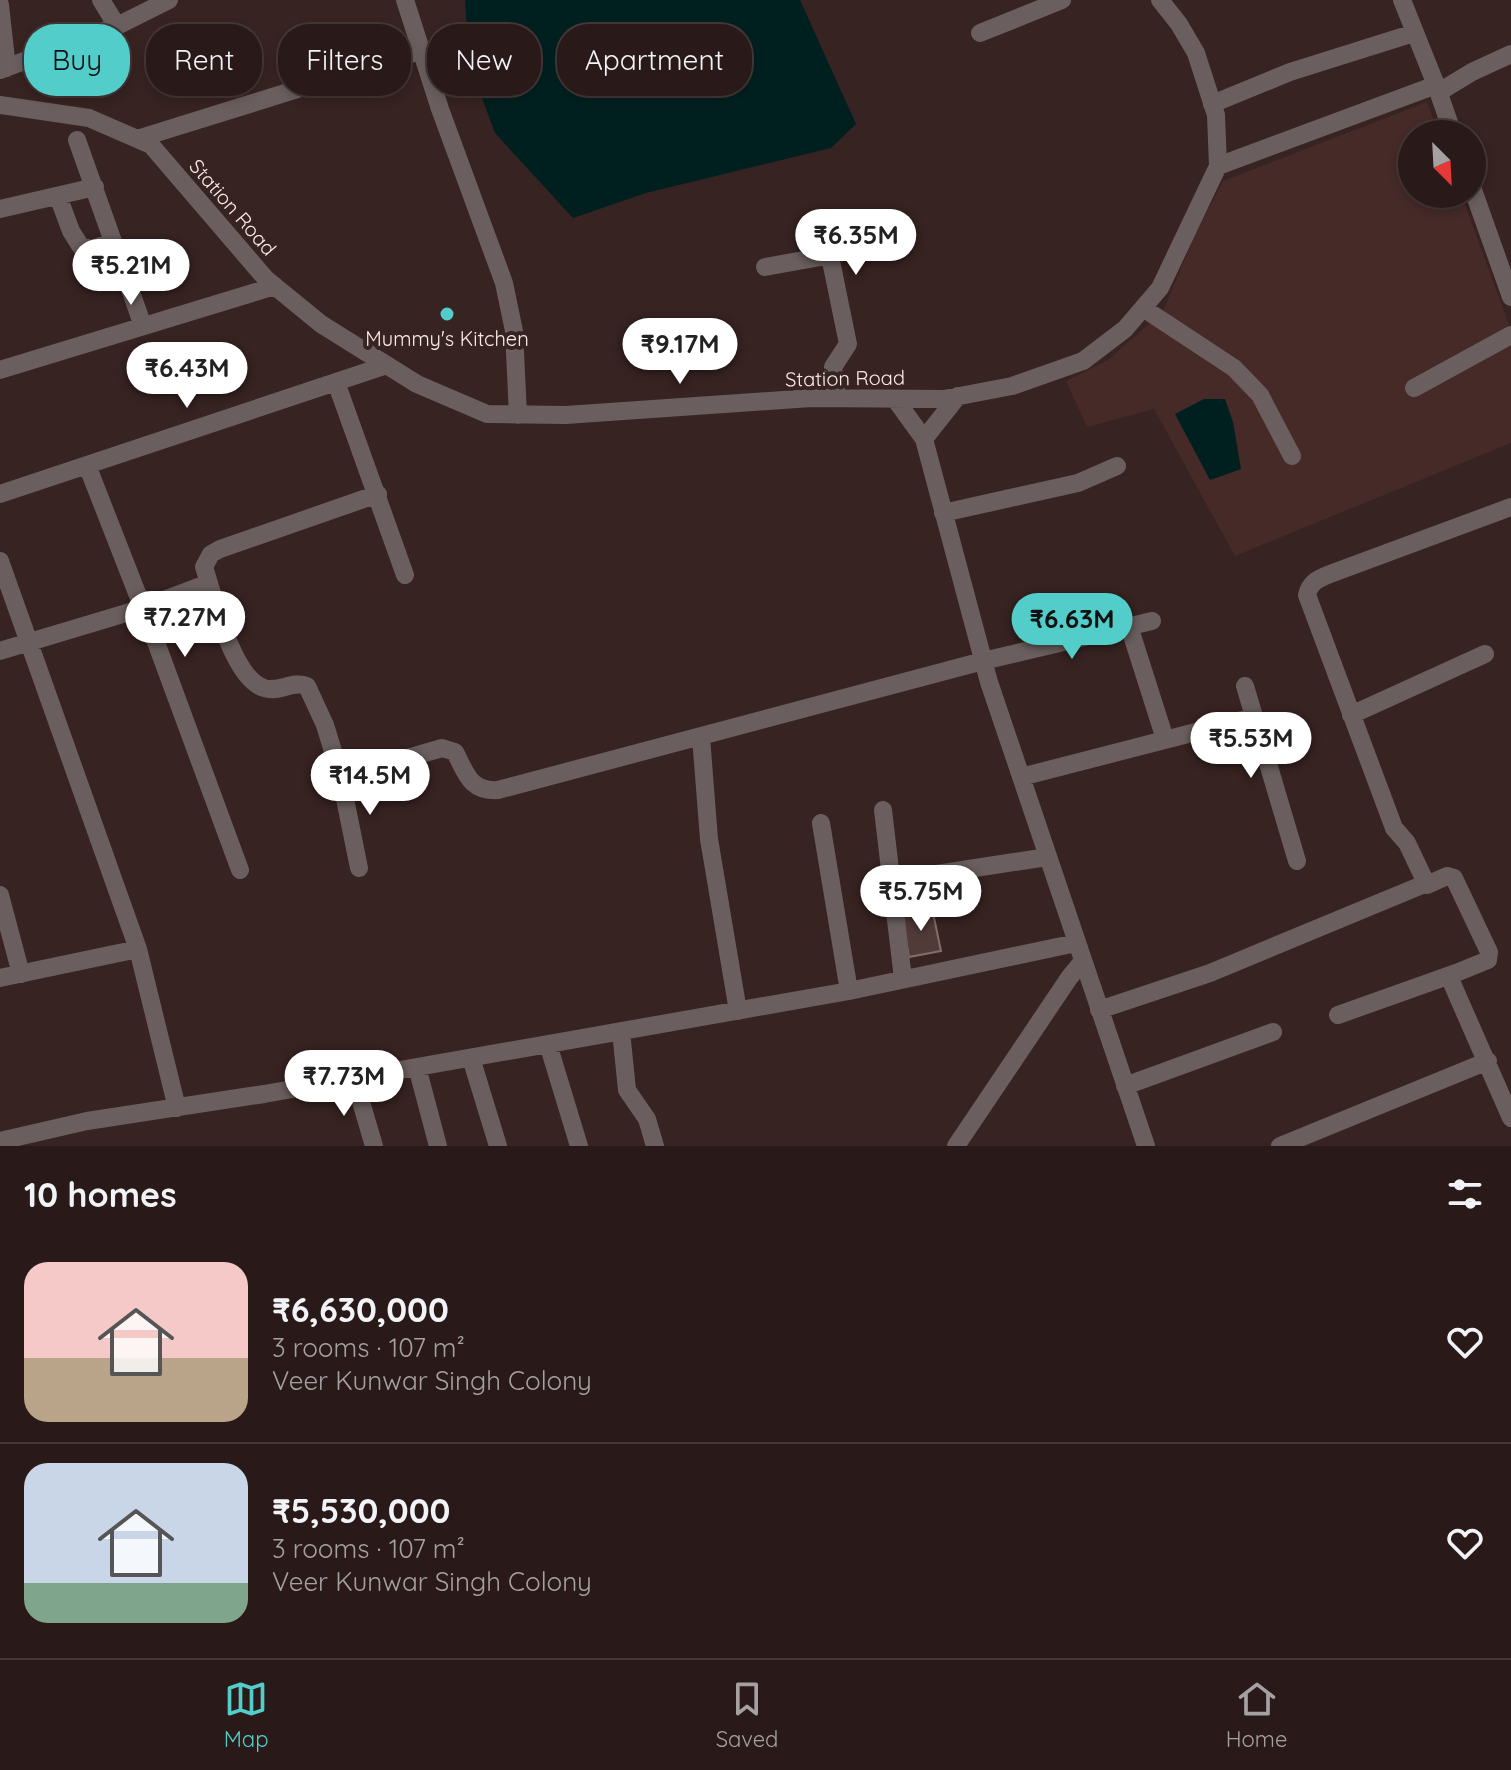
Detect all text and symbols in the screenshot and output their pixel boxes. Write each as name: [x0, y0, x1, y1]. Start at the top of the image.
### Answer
chip: Buy: [24, 24, 130, 96]
chip: Rent: [146, 24, 262, 96]
chip: Filters: [278, 24, 411, 96]
chip: New: [427, 24, 541, 96]
chip: Apartment: [557, 24, 752, 96]
north arrow: [1398, 120, 1486, 208]
map controls: [1398, 120, 1486, 208]
street label: Station Road: [184, 154, 282, 260]
pin: ₹6.35M: [791, 209, 921, 277]
text: ₹6.35M: [813, 218, 899, 251]
pin: ₹5.21M: [66, 239, 196, 307]
text: ₹5.21M: [91, 248, 172, 281]
marker: Mummy's Kitchen: [438, 305, 456, 323]
pin: ₹9.17M: [615, 318, 745, 386]
place label: Mummy's Kitchen: [365, 326, 529, 351]
text: ₹9.17M: [641, 327, 719, 360]
pin: ₹6.43M: [122, 342, 252, 410]
text: ₹6.43M: [145, 351, 230, 384]
street label: Station Road: [785, 364, 905, 392]
pin: ₹7.27M: [120, 591, 250, 659]
pin: ₹6.63M: [1007, 593, 1137, 661]
text: ₹7.27M: [143, 600, 227, 633]
text: ₹6.63M: [1030, 602, 1114, 635]
pin: ₹5.53M: [1186, 712, 1316, 780]
text: ₹5.53M: [1208, 721, 1294, 754]
pin: ₹14.5M: [305, 749, 435, 817]
text: ₹14.5M: [329, 758, 411, 791]
pin: ₹5.75M: [856, 865, 986, 933]
text: ₹5.75M: [878, 874, 964, 907]
pin: ₹7.73M: [279, 1050, 409, 1118]
text: ₹7.73M: [303, 1059, 385, 1092]
icon: filters: [1443, 1172, 1487, 1216]
text: 10 homes: [24, 1173, 177, 1216]
text: ₹6,630,000: [272, 1288, 449, 1331]
icon: home: [88, 1294, 184, 1390]
icon: heart: [1443, 1320, 1487, 1364]
text: 3 rooms · 107 m²: [272, 1331, 465, 1364]
text: Veer Kunwar Singh Colony: [272, 1364, 592, 1397]
text: ₹5,530,000: [272, 1489, 450, 1532]
icon: home: [88, 1495, 184, 1591]
icon: heart: [1443, 1521, 1487, 1565]
text: 3 rooms · 107 m²: [272, 1532, 465, 1565]
text: Veer Kunwar Singh Colony: [272, 1565, 592, 1598]
tab: Map: [224, 1677, 268, 1753]
tab: Saved: [716, 1677, 778, 1753]
tab: Home: [1226, 1677, 1287, 1753]

